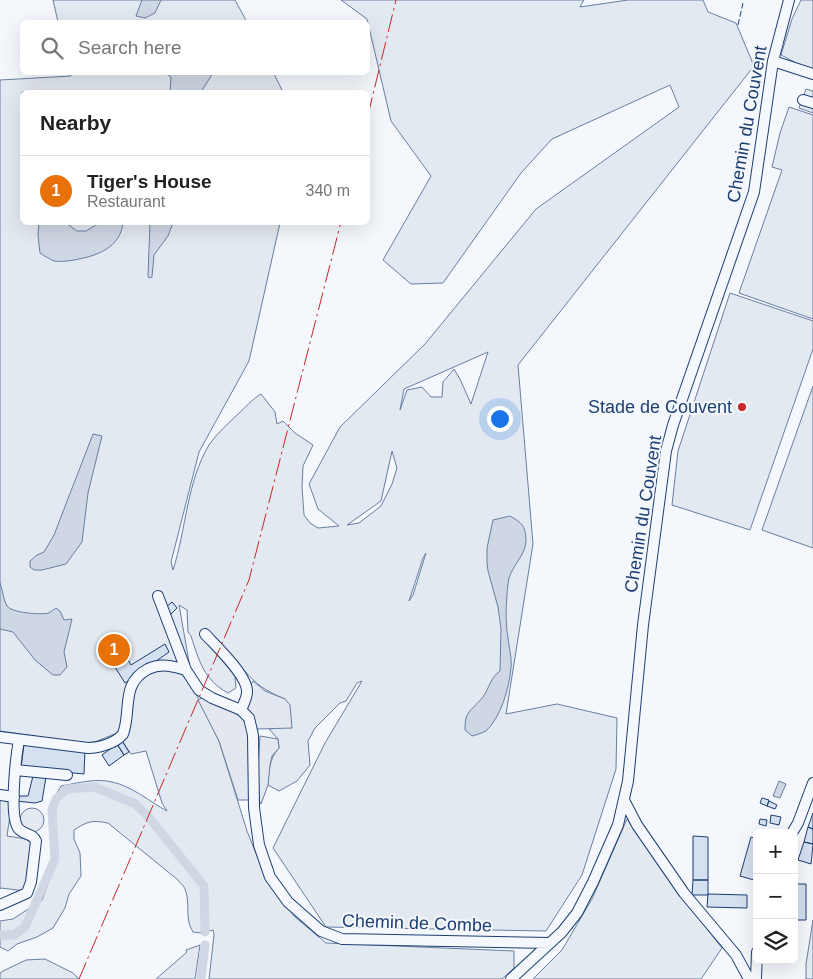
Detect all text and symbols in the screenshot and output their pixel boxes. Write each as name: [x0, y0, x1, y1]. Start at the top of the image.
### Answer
search box: [20, 20, 370, 75]
icon: search: [38, 34, 66, 62]
text: Search here: [78, 37, 182, 58]
street label: Chemin du Couvent: [723, 44, 771, 204]
text: Nearby: [40, 111, 111, 134]
text: Tiger's House: [87, 171, 212, 192]
text: 1: [52, 182, 60, 199]
text: 340 m: [306, 182, 350, 199]
text: Restaurant: [87, 193, 165, 210]
place label: Stade de Couvent: [588, 397, 732, 417]
marker: Stade de Couvent: [736, 401, 748, 413]
your location: [487, 406, 513, 432]
street label: Chemin du Couvent: [621, 434, 665, 594]
pin: 1: [98, 631, 130, 669]
map controls: [753, 829, 798, 964]
button: +: [753, 829, 798, 874]
button: −: [753, 874, 798, 919]
street label: Chemin de Combe: [342, 910, 492, 936]
button: layers: [753, 919, 798, 964]

